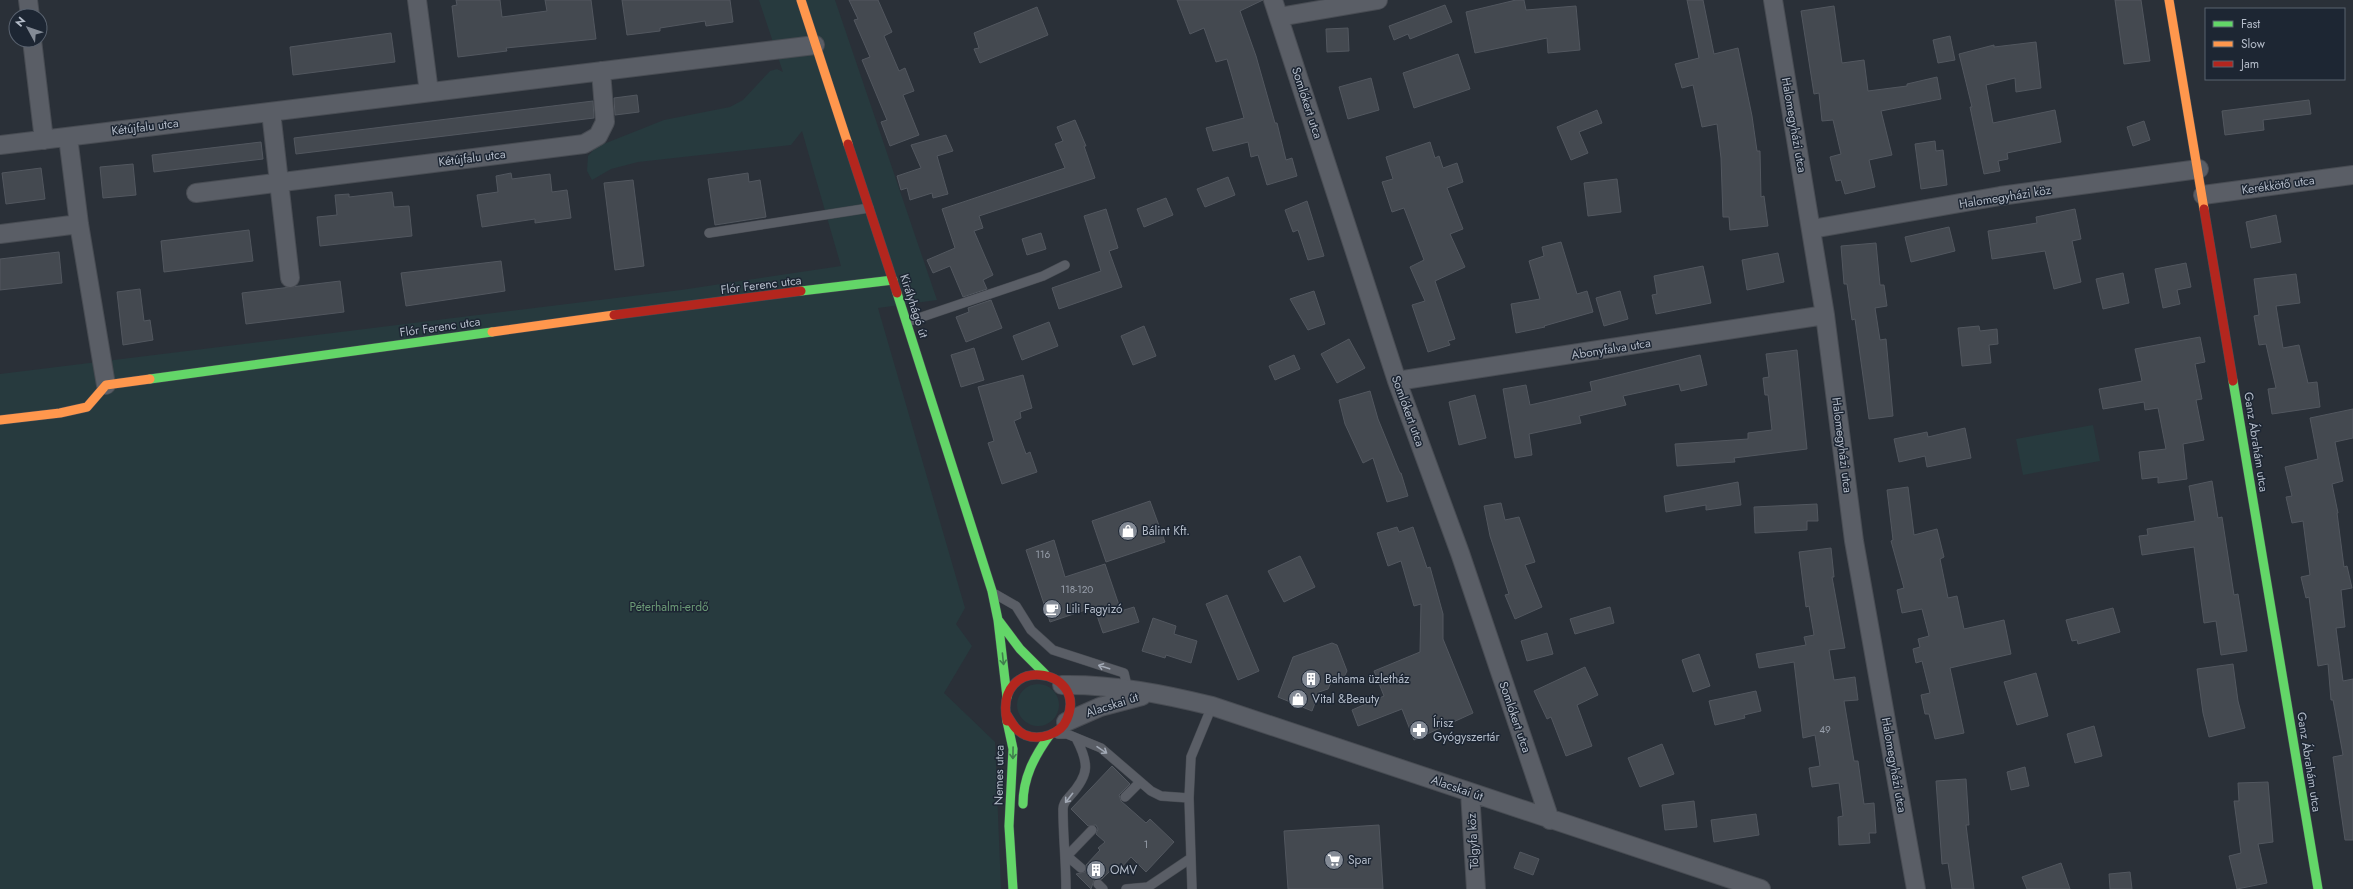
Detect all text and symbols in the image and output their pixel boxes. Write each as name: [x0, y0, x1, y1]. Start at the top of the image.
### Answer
north arrow: [8, 8, 48, 48]
legend: [2205, 8, 2345, 80]
text: N: [11, 13, 29, 30]
text: Fast: [2241, 15, 2260, 33]
text: Slow: [2241, 35, 2266, 53]
text: Jam: [2239, 55, 2259, 73]
street label: Somlókert utca: [1287, 65, 1327, 141]
street label: Halomegyházi utca: [1777, 76, 1811, 174]
street label: Kétújfalu utca: [110, 114, 180, 140]
street label: Kétújfalu utca: [437, 145, 507, 171]
street label: Kerékkötő utca: [2240, 171, 2316, 199]
street label: Halomegyházi köz: [1958, 181, 2053, 213]
street label: Flór Ferenc utca: [720, 271, 803, 299]
street label: Királyhágó út: [895, 272, 933, 340]
street label: Flór Ferenc utca: [398, 312, 482, 342]
street label: Abonyfalva utca: [1570, 334, 1652, 364]
street label: Somlókert utca: [1387, 373, 1429, 449]
street label: Ganz Ábrahám utca: [2239, 391, 2273, 493]
street label: Halomegyházi utca: [1827, 396, 1857, 494]
shop icon: Bálint Kft.: [1117, 520, 1139, 542]
place label: Bálint Kft.: [1142, 522, 1190, 540]
house number: 116: [1036, 547, 1051, 562]
house number: 118-120: [1061, 582, 1093, 597]
park label: Péterhalmi-erdő: [629, 598, 709, 616]
cafe icon: Lili Fagyizó: [1041, 598, 1063, 620]
place label: Lili Fagyizó: [1066, 600, 1123, 618]
one-way arrow: [999, 652, 1007, 665]
one-way arrow: [1098, 662, 1110, 670]
building icon: Bahama üzletház: [1300, 668, 1322, 690]
place label: Bahama üzletház: [1325, 670, 1410, 688]
street label: Somlókert utca: [1494, 679, 1536, 755]
street label: Alacskai út: [1084, 688, 1141, 722]
shop icon: Vital &Beauty: [1287, 688, 1309, 710]
place label: Vital &Beauty: [1312, 690, 1380, 708]
street label: Ganz Ábrahám utca: [2292, 711, 2326, 813]
place label: Írisz Gyógyszertár: [1433, 714, 1500, 746]
street label: Halomegyházi utca: [1877, 716, 1911, 814]
pharmacy icon: Írisz Gyógyszertár: [1408, 719, 1430, 741]
house number: 49: [1819, 722, 1831, 737]
street label: Nemes utca: [989, 745, 1009, 805]
one-way arrow: [1009, 746, 1017, 759]
one-way arrow: [1096, 746, 1107, 754]
street label: Alacskai út: [1429, 771, 1486, 805]
one-way arrow: [1065, 792, 1073, 803]
street label: Tölgyfa köz: [1463, 812, 1483, 869]
house number: 1: [1144, 837, 1148, 852]
supermarket icon: Spar: [1323, 849, 1345, 871]
place label: Spar: [1348, 851, 1372, 869]
building icon: OMV: [1085, 859, 1107, 881]
place label: OMV: [1110, 861, 1137, 879]

